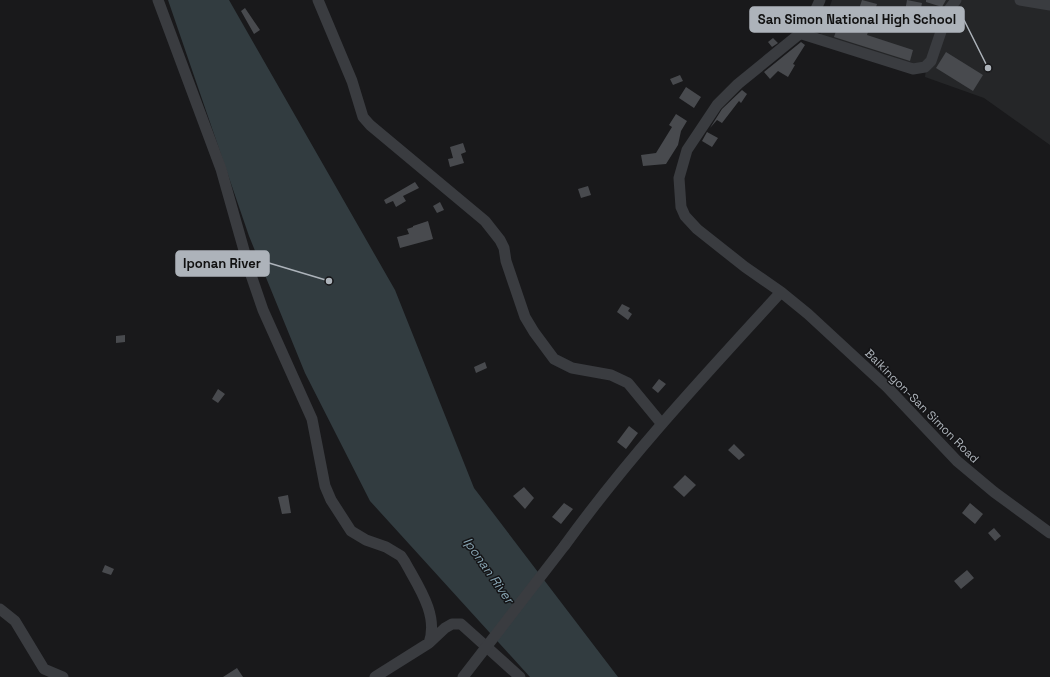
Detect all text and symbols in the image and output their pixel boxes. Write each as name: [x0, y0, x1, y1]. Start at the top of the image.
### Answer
callout: San Simon National High School: [750, 7, 964, 32]
text: San Simon National High School: [758, 11, 956, 28]
callout: Iponan River: [176, 251, 269, 276]
text: Iponan River: [183, 255, 261, 272]
street label: Baikingon-San Simon Road: [862, 346, 982, 466]
water label: Iponan River: [460, 534, 519, 608]

